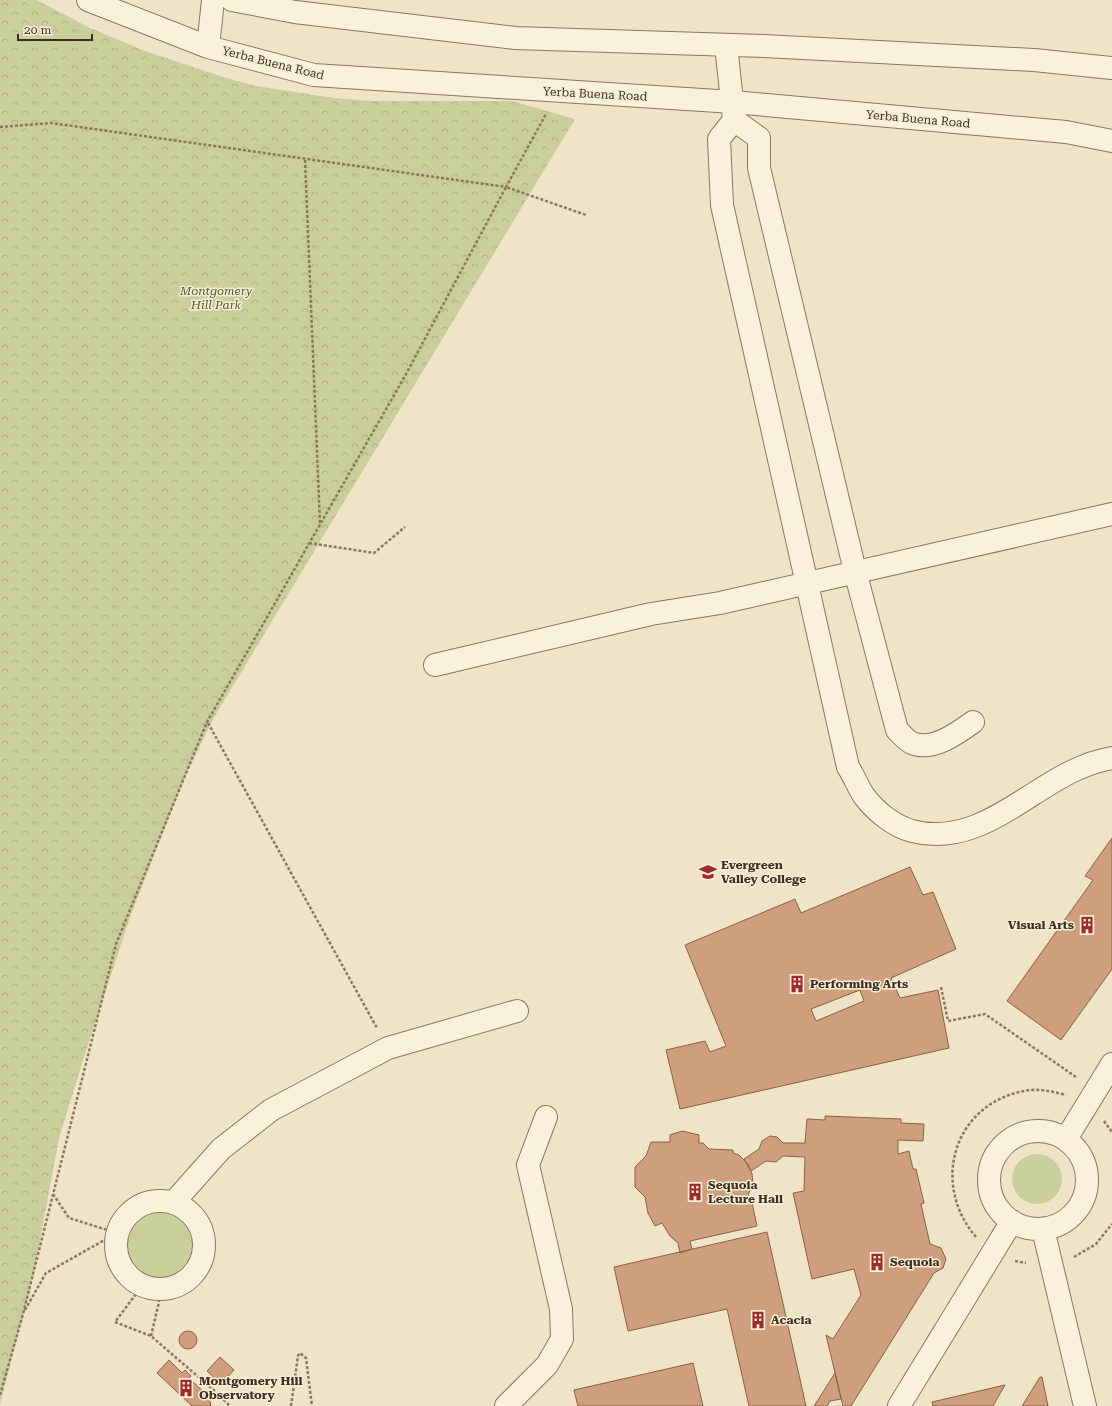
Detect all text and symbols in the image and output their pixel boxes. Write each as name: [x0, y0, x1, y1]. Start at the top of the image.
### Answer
scale bar: [18, 16, 92, 42]
text: 20 m: [24, 23, 51, 37]
street label: Yerba Buena Road: [220, 44, 326, 83]
street label: Yerba Buena Road: [542, 84, 648, 104]
street label: Yerba Buena Road: [865, 107, 971, 131]
park label: Montgomery Hill Park: [179, 284, 253, 312]
place label: Evergreen Valley College: [721, 858, 806, 886]
school or university icon: Evergreen Valley College: [698, 862, 718, 882]
building icon: Visual Arts: [1077, 915, 1097, 935]
place label: Visual Arts: [1008, 918, 1074, 932]
building icon: Performing Arts: [787, 974, 807, 994]
place label: Performing Arts: [810, 977, 908, 991]
place label: Sequoia Lecture Hall: [708, 1178, 783, 1206]
building icon: Sequoia Lecture Hall: [685, 1182, 705, 1202]
building icon: Sequoia: [867, 1252, 887, 1272]
place label: Sequoia: [890, 1255, 940, 1269]
building icon: Acacia: [748, 1310, 768, 1330]
place label: Acacia: [771, 1313, 811, 1327]
place label: Montgomery Hill Observatory: [199, 1374, 302, 1402]
building icon: Montgomery Hill Observatory: [176, 1378, 196, 1398]

